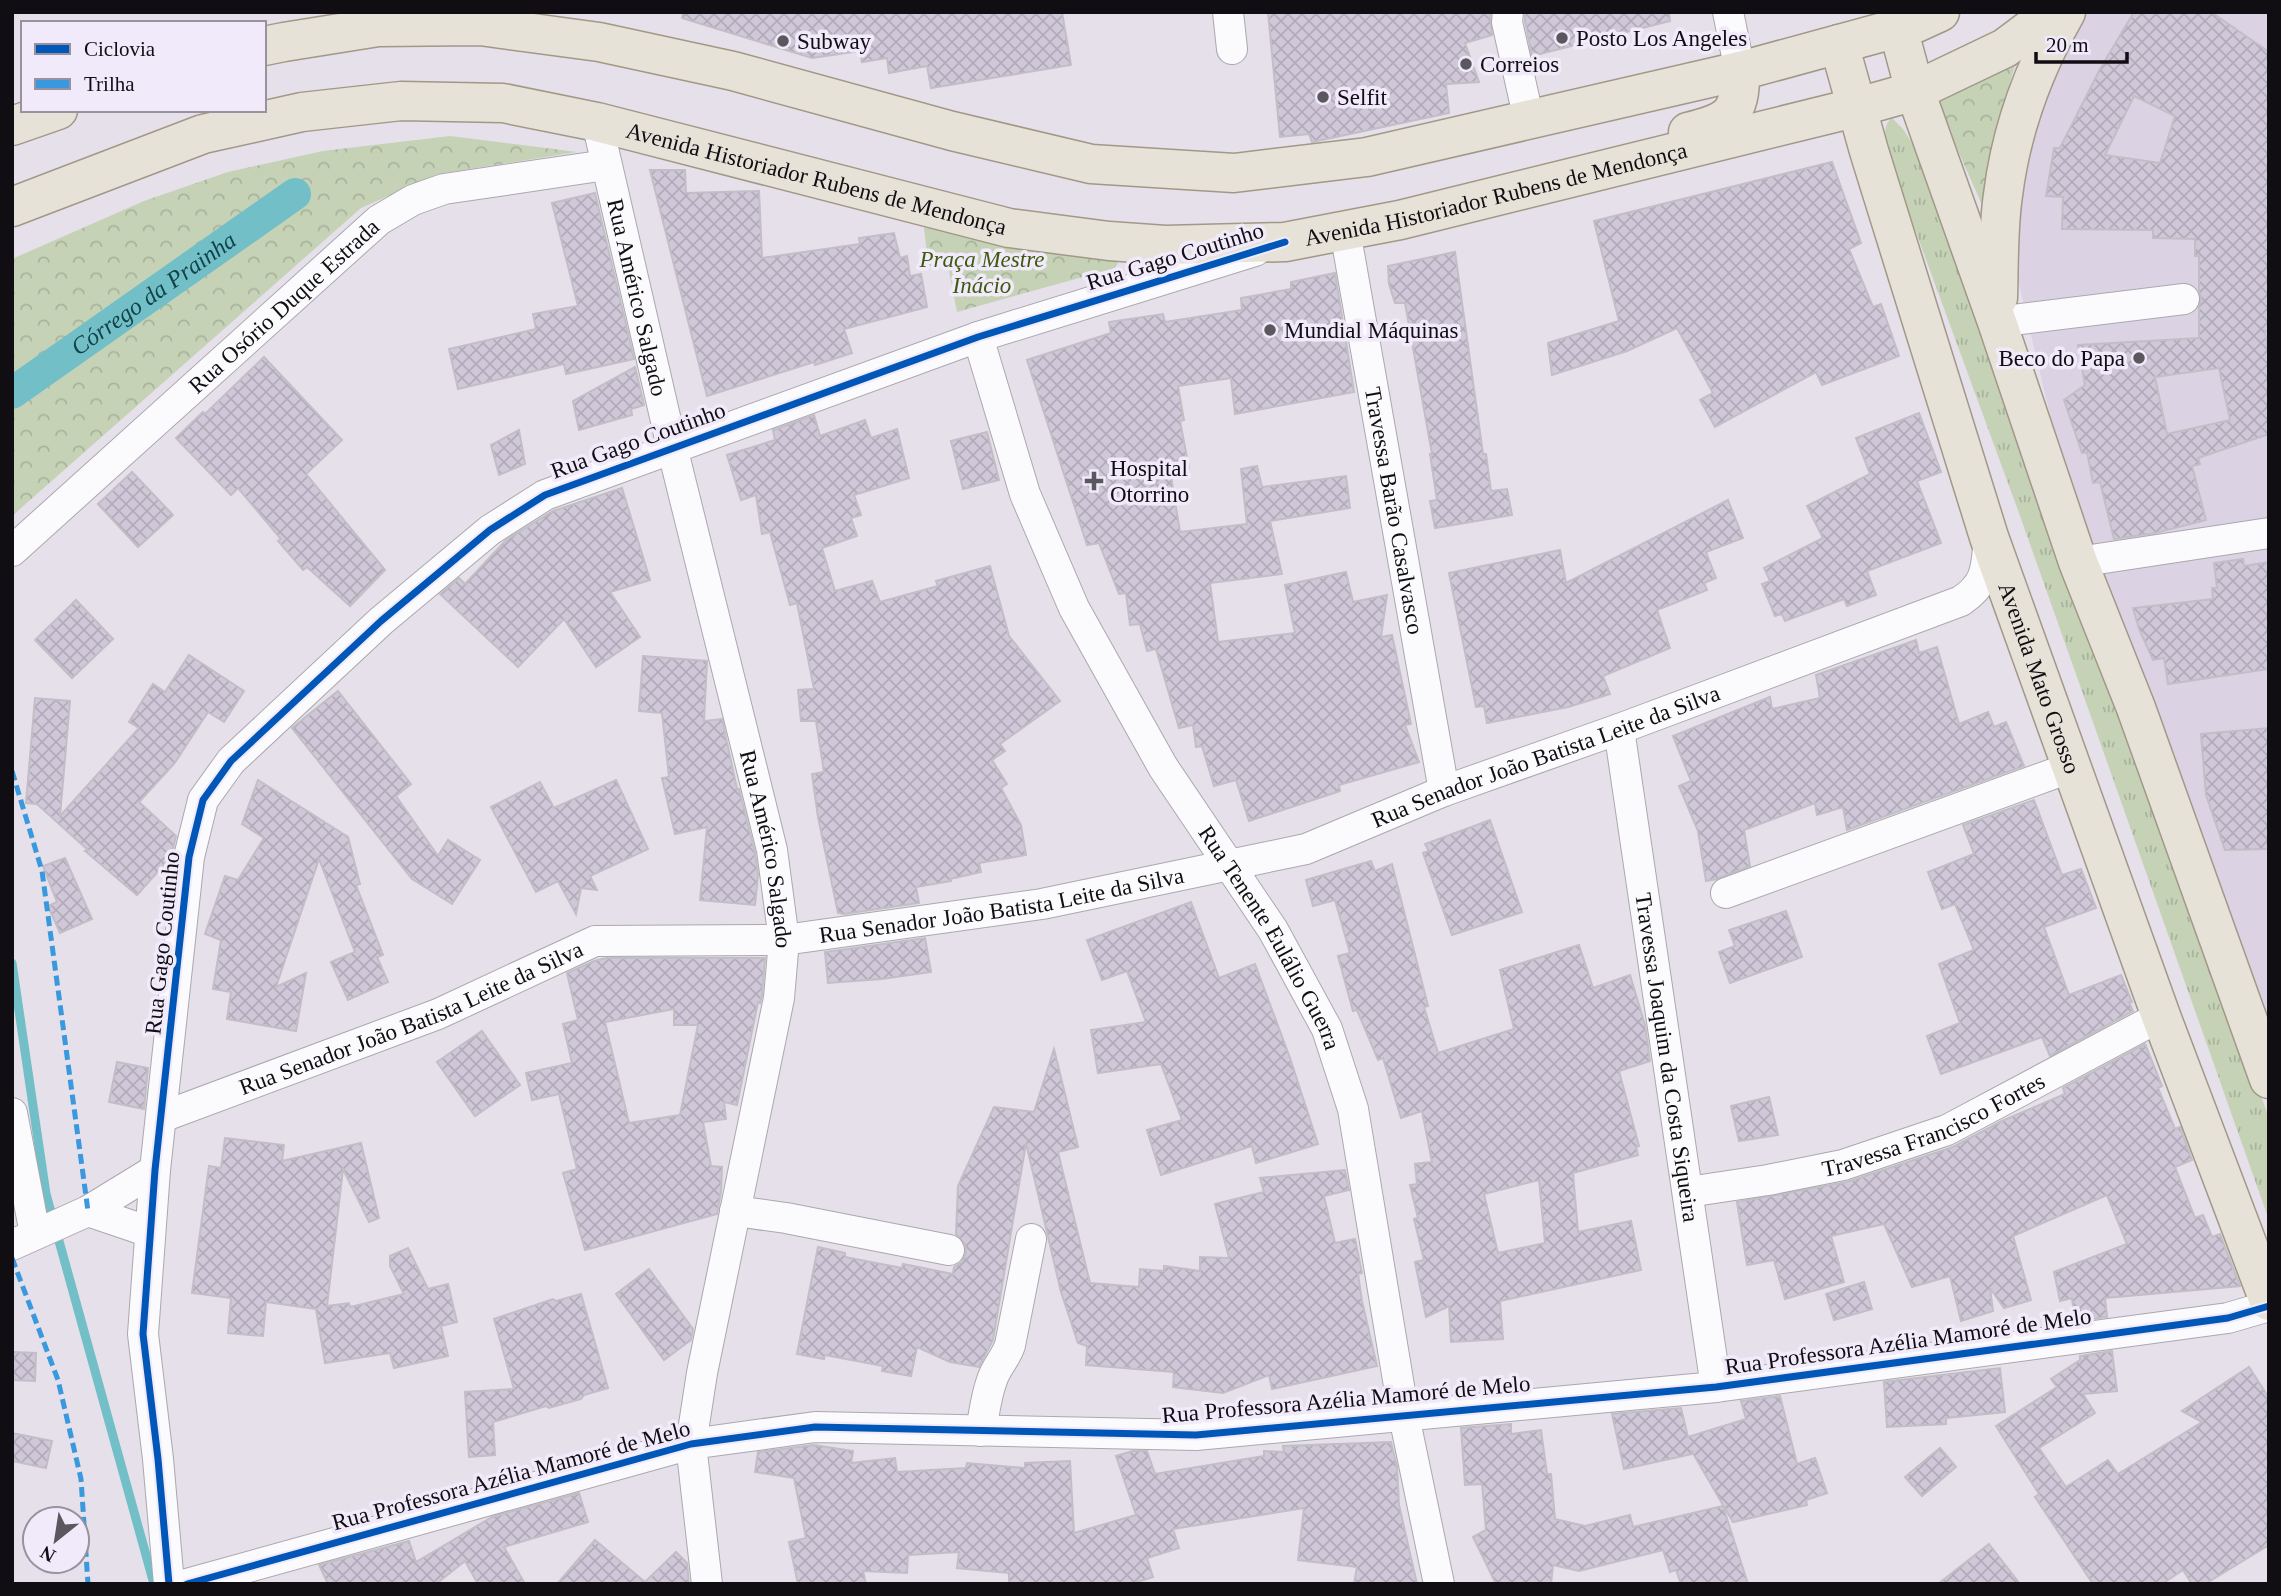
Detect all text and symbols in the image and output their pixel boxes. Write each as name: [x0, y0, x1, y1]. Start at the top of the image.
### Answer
legend: [21, 21, 266, 112]
scale bar: [2036, 21, 2127, 65]
place label: Posto Los Angeles: [1576, 26, 1747, 51]
place label: Subway: [797, 29, 872, 54]
marker: Posto Los Angeles: [1554, 30, 1570, 46]
marker: Subway: [775, 33, 791, 49]
text: 20 m: [2046, 33, 2089, 57]
text: Ciclovia: [84, 37, 156, 61]
place label: Correios: [1480, 52, 1559, 77]
marker: Correios: [1458, 56, 1474, 72]
text: Trilha: [84, 72, 135, 96]
place label: Selfit: [1337, 85, 1387, 110]
marker: Selfit: [1315, 89, 1331, 105]
street label: Avenida Historiador Rubens de Mendonça: [623, 118, 1009, 240]
street label: Avenida Historiador Rubens de Mendonça: [1303, 138, 1690, 251]
street label: Rua Américo Salgado: [602, 196, 672, 399]
street label: Rua Osório Duque Estrada: [184, 214, 384, 398]
street label: Rua Gago Coutinho: [1084, 218, 1267, 295]
water label: Córrego da Prainha: [66, 227, 241, 360]
park label: Praça Mestre Inácio: [919, 247, 1044, 298]
place label: Mundial Máquinas: [1284, 318, 1458, 343]
marker: Mundial Máquinas: [1262, 322, 1278, 338]
place label: Beco do Papa: [1999, 346, 2125, 371]
marker: Beco do Papa: [2131, 350, 2147, 366]
street label: Travessa Barão Casalvasco: [1360, 385, 1428, 636]
street label: Rua Gago Coutinho: [547, 397, 729, 484]
place label: Hospital Otorrino: [1110, 456, 1189, 507]
marker: Hospital Otorrino: [1084, 471, 1104, 491]
street label: Avenida Mato Grosso: [1993, 579, 2085, 777]
street label: Rua Senador João Batista Leite da Silva: [1368, 680, 1723, 833]
street label: Rua Américo Salgado: [735, 747, 796, 949]
street label: Rua Tenente Eulálio Guerra: [1193, 821, 1345, 1053]
street label: Rua Gago Coutinho: [140, 850, 185, 1036]
street label: Rua Senador João Batista Leite da Silva: [818, 863, 1186, 948]
street label: Travessa Joaquim da Costa Siqueira: [1630, 891, 1704, 1224]
street label: Rua Senador João Batista Leite da Silva: [236, 936, 587, 1100]
street label: Travessa Francisco Fortes: [1820, 1068, 2049, 1182]
street label: Rua Professora Azélia Mamoré de Melo: [1723, 1303, 2093, 1380]
street label: Rua Professora Azélia Mamoré de Melo: [1161, 1371, 1531, 1428]
street label: Rua Professora Azélia Mamoré de Melo: [329, 1416, 693, 1535]
north arrow: [21, 1505, 91, 1575]
text: N: [36, 1542, 59, 1567]

